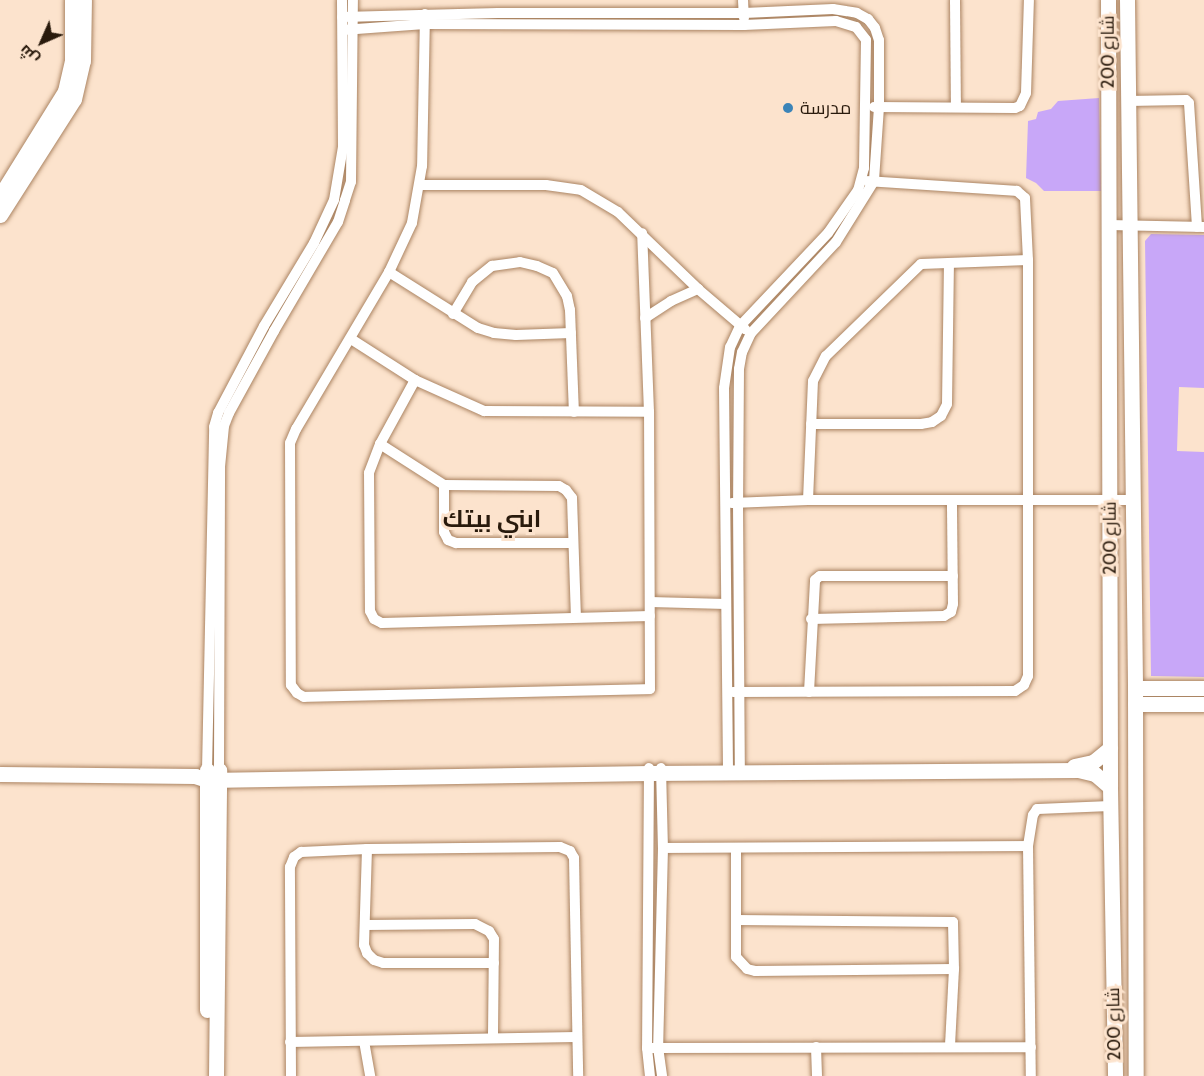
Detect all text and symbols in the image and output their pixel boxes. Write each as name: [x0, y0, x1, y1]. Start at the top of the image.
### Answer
north arrow: [12, 12, 72, 72]
street label: شارع 200: [1097, 15, 1119, 89]
text: ش: [15, 41, 43, 69]
place label: مدرسة: [800, 97, 851, 119]
marker: مدرسة: [781, 101, 795, 115]
street label: شارع 200: [1099, 501, 1121, 575]
district label: ابني بيتك: [443, 505, 541, 533]
street label: شارع 200: [1103, 987, 1125, 1061]

